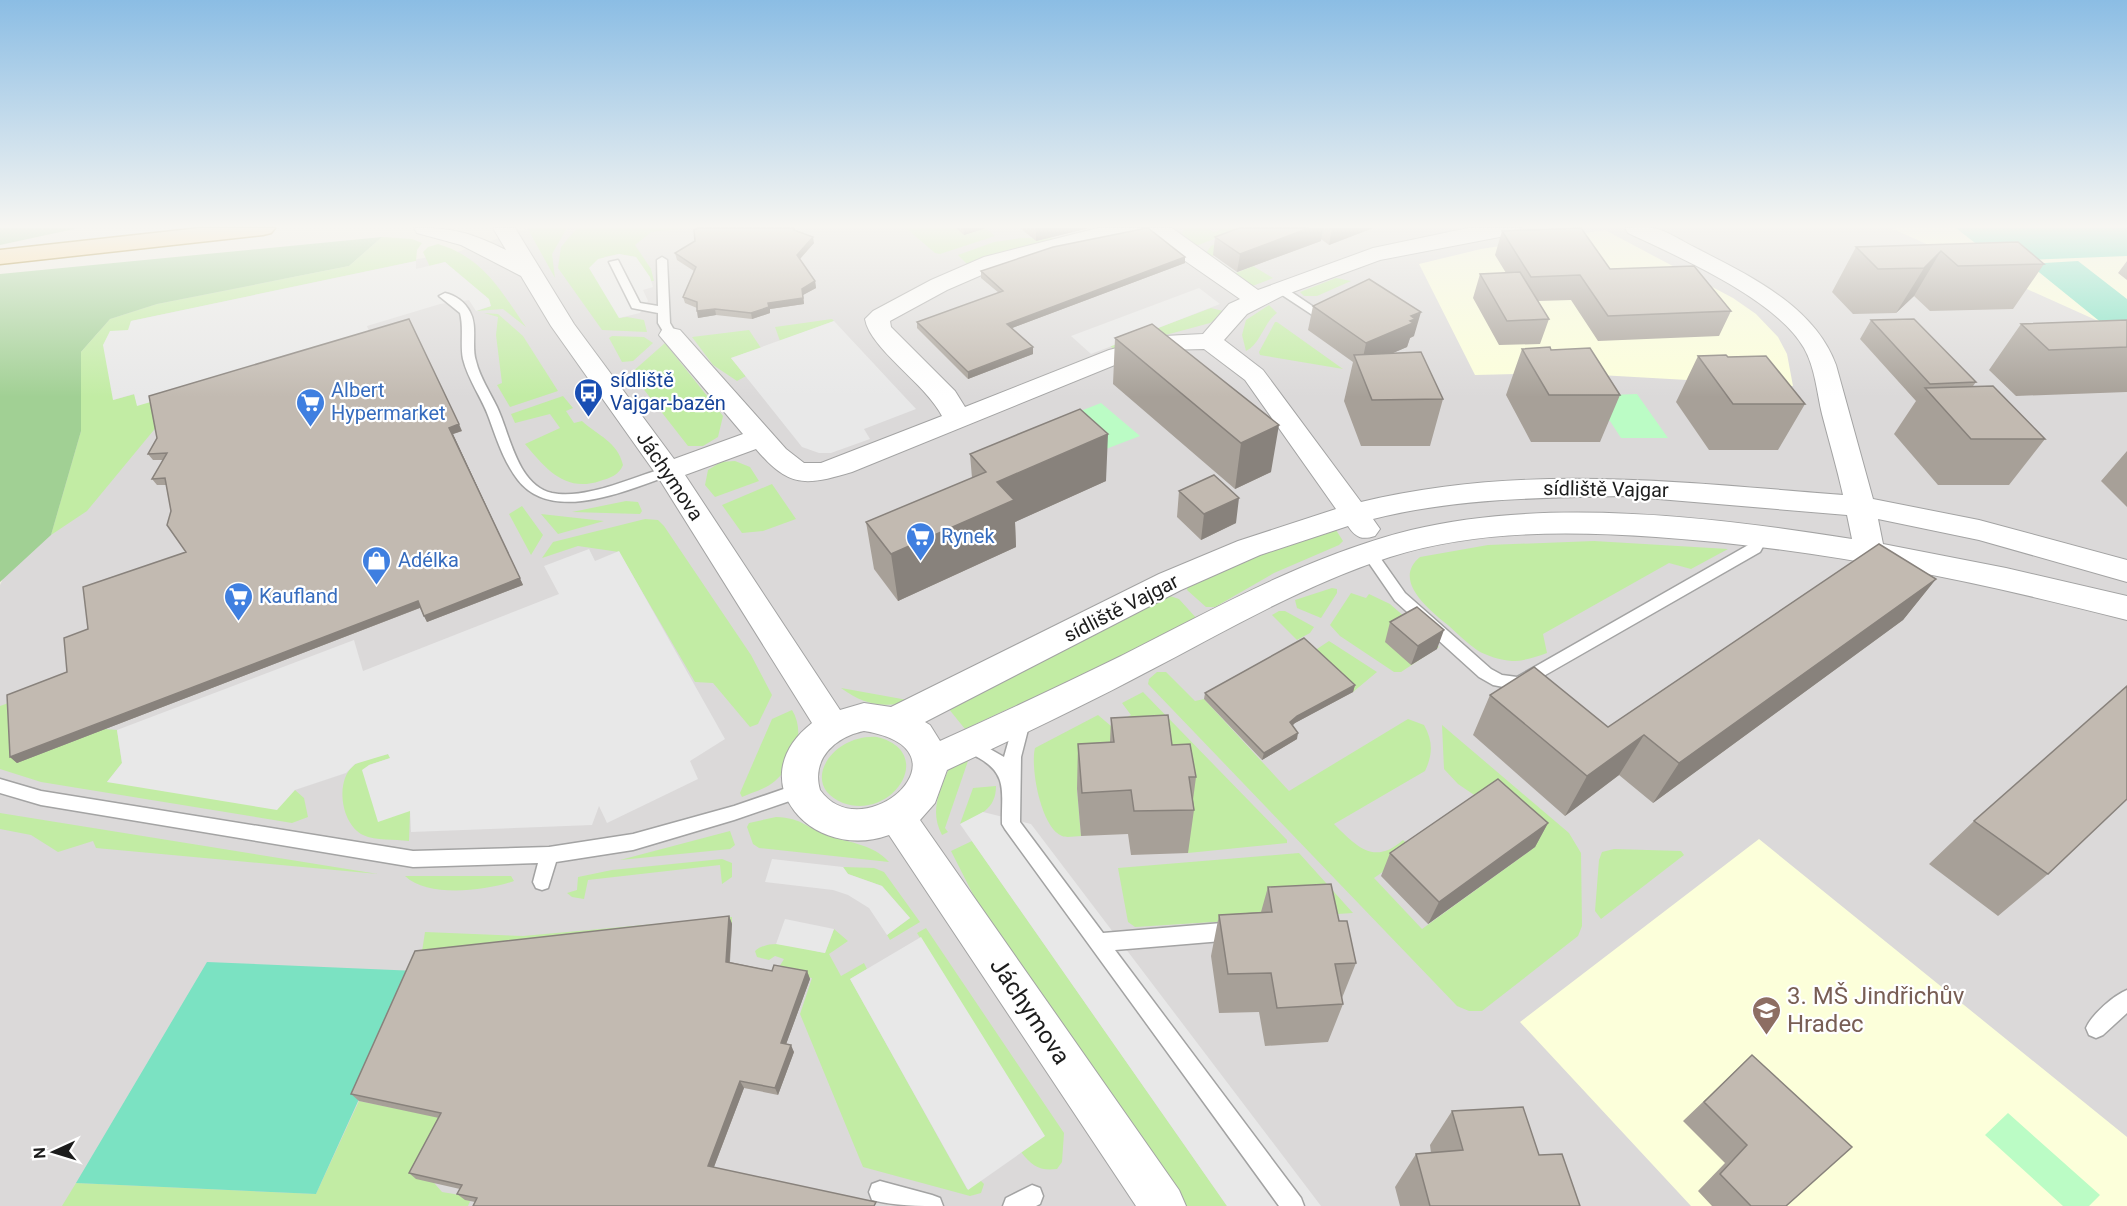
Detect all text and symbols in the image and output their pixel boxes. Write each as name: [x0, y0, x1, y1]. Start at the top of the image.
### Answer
place label: sídliště Vajgar-bazén: [610, 368, 726, 415]
bus stop icon: sídliště Vajgar-bazén: [573, 376, 605, 418]
place label: Albert Hypermarket: [331, 378, 446, 425]
supermarket icon: Albert Hypermarket: [294, 386, 326, 428]
street label: Jáchymova: [632, 427, 708, 525]
street label: sídliště Vajgar: [1543, 476, 1669, 502]
supermarket icon: Rynek: [904, 520, 936, 562]
place label: Rynek: [941, 524, 995, 548]
shop icon: Adélka: [361, 544, 393, 586]
place label: Adélka: [398, 548, 459, 572]
street label: sídliště Vajgar: [1060, 569, 1183, 647]
supermarket icon: Kaufland: [222, 580, 254, 622]
place label: Kaufland: [259, 584, 338, 608]
street label: Jáchymova: [984, 952, 1076, 1070]
place label: 3. MŠ Jindřichův Hradec: [1787, 982, 1965, 1038]
school or university icon: 3. MŠ Jindřichův Hradec: [1750, 994, 1782, 1036]
north arrow: [24, 1122, 84, 1182]
text: N: [30, 1147, 49, 1159]

